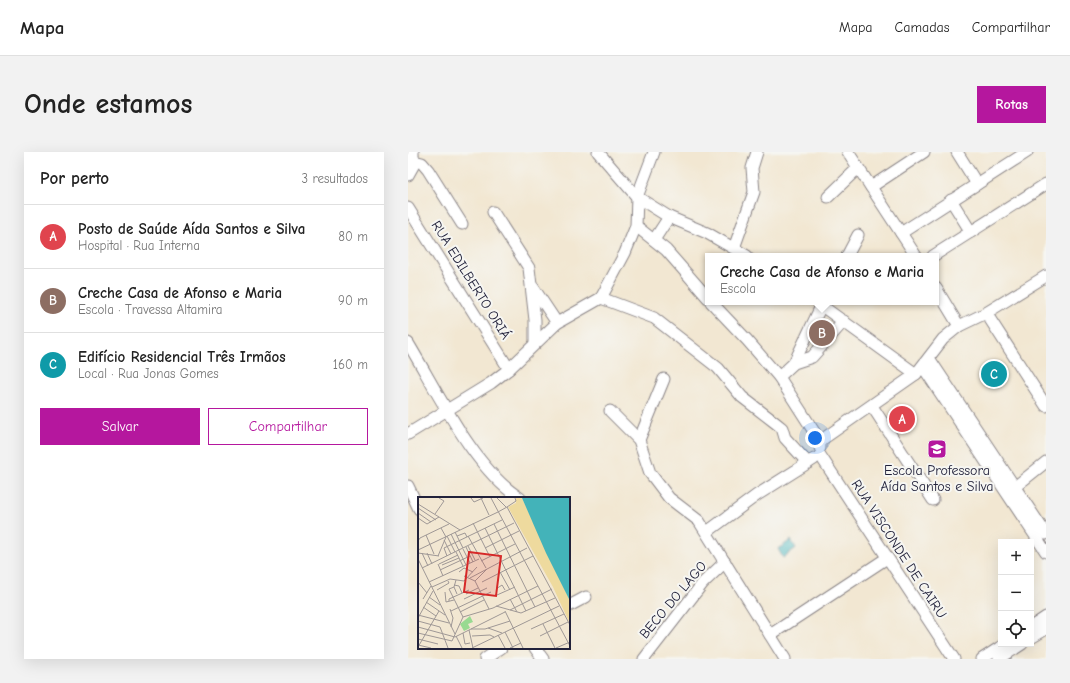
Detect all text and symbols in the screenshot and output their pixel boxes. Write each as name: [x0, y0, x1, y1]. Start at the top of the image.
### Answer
text: Mapa: [20, 17, 65, 39]
text: Mapa: [839, 19, 873, 36]
text: Camadas: [895, 19, 950, 36]
text: Compartilhar: [972, 19, 1050, 36]
button: Rotas: [977, 86, 1046, 123]
text: Onde estamos: [24, 88, 192, 120]
text: Por perto: [40, 169, 109, 188]
text: 3 resultados: [302, 171, 368, 186]
street label: RUA EDILBERTO ORIÁ: [428, 218, 514, 342]
text: Posto de Saúde Aída Santos e Silva: [78, 220, 305, 238]
text: A: [49, 229, 57, 244]
text: 80 m: [338, 229, 368, 244]
text: Hospital · Rua Interna: [78, 238, 200, 253]
popup: [705, 253, 939, 305]
text: Creche Casa de Afonso e Maria: [720, 263, 924, 281]
text: Escola: [720, 281, 756, 296]
text: Creche Casa de Afonso e Maria: [78, 284, 282, 302]
text: B: [49, 293, 57, 308]
text: 90 m: [338, 293, 368, 308]
text: Escola · Travessa Altamira: [78, 302, 223, 317]
pin: B: [809, 318, 835, 348]
text: Edifício Residencial Três Irmãos: [78, 348, 286, 366]
text: C: [49, 357, 57, 372]
text: 160 m: [333, 357, 368, 372]
pin: C: [981, 359, 1007, 389]
text: Local · Rua Jonas Gomes: [78, 366, 219, 381]
pin: A: [889, 404, 915, 434]
button: Salvar: [40, 408, 200, 445]
button: Compartilhar: [208, 408, 368, 445]
your location: [805, 428, 825, 448]
school or university icon: Escola Professora Aída Santos e Silva: [926, 438, 948, 460]
place label: Escola Professora Aída Santos e Silva: [880, 462, 994, 495]
street label: RUA VISCONDE DE CAIRU: [848, 476, 950, 622]
inset map: [418, 497, 570, 649]
map controls: [998, 539, 1034, 647]
button: +: [998, 539, 1034, 575]
street label: BECO DO LAGO: [636, 558, 710, 642]
button: −: [998, 575, 1034, 611]
button: locate: [998, 611, 1034, 647]

